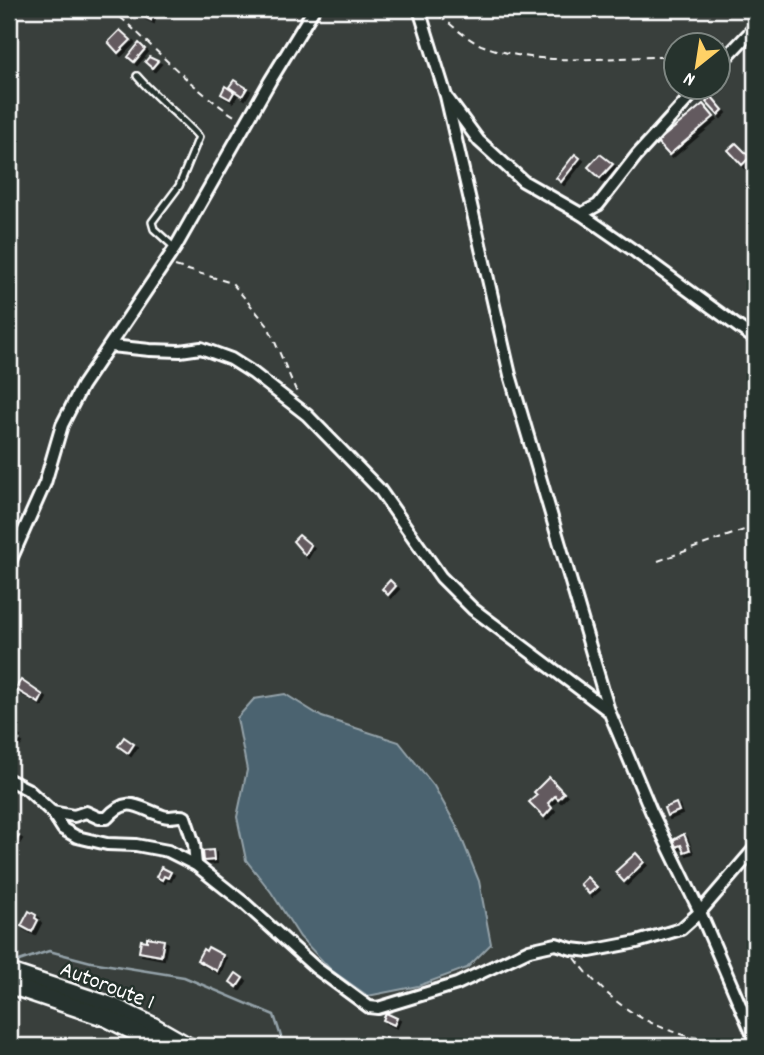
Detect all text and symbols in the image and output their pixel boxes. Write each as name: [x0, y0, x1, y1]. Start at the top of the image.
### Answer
north arrow: [662, 32, 732, 102]
text: N: [679, 64, 701, 92]
street label: Autoroute 1: [55, 954, 159, 1020]

